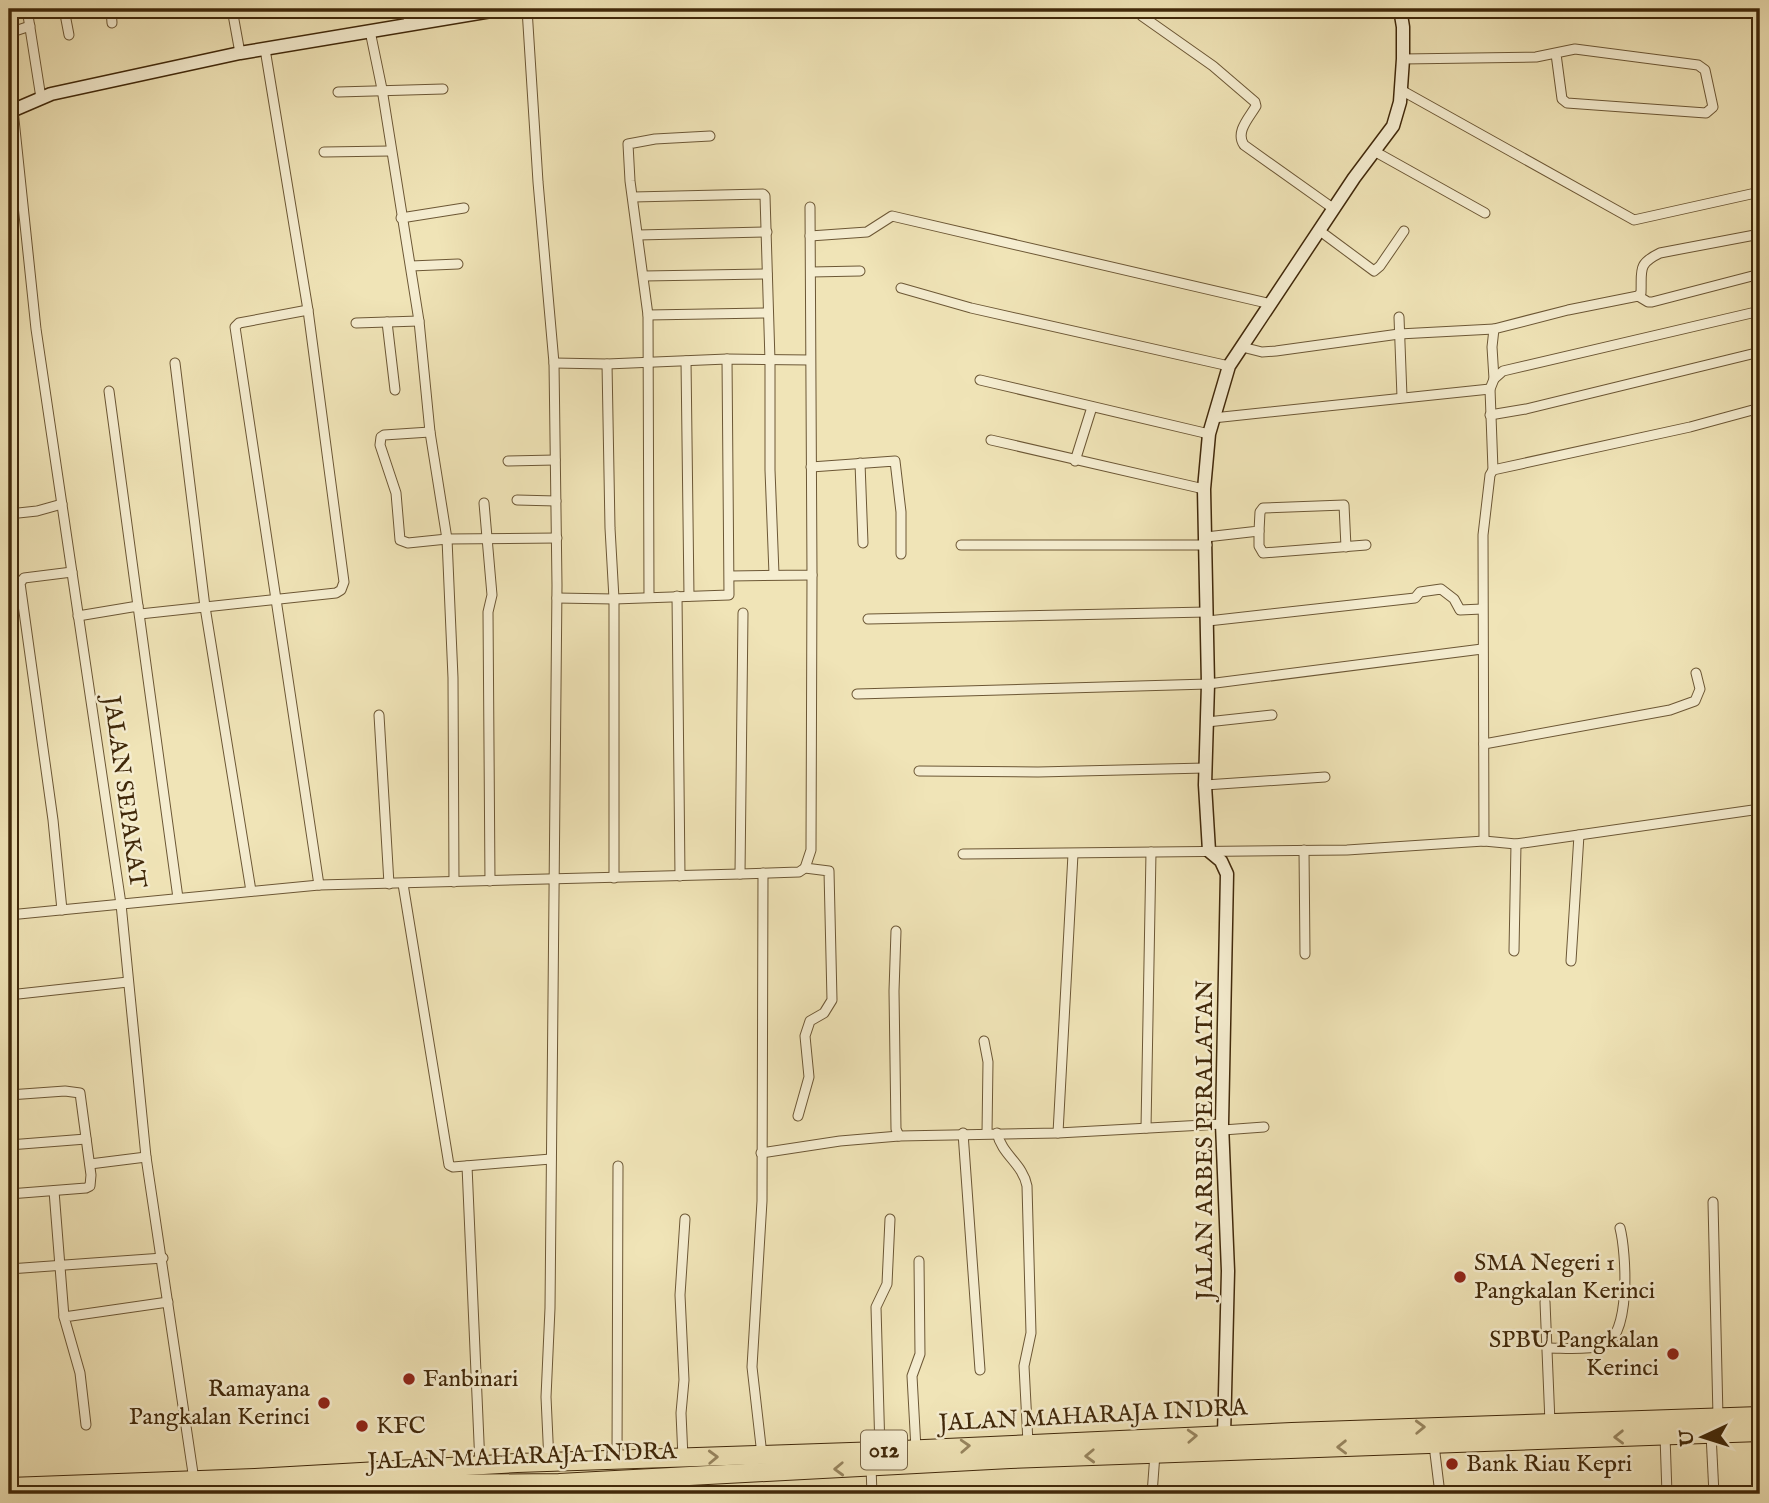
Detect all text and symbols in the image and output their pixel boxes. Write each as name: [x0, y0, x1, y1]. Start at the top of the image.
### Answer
street label: JALAN SEPAKAT: [95, 691, 153, 890]
street label: JALAN ARBES PERALATAN: [1190, 980, 1221, 1303]
place label: SMA Negeri 1 Pangkalan Kerinci: [1474, 1248, 1655, 1307]
marker: SMA Negeri 1 Pangkalan Kerinci: [1452, 1269, 1468, 1285]
place label: SPBU Pangkalan Kerinci: [1489, 1325, 1659, 1384]
marker: SPBU Pangkalan Kerinci: [1665, 1346, 1681, 1362]
place label: Fanbinari: [423, 1364, 519, 1395]
marker: Fanbinari: [401, 1371, 417, 1387]
place label: Ramayana Pangkalan Kerinci: [129, 1374, 311, 1433]
street label: JALAN MAHARAJA INDRA: [935, 1392, 1249, 1440]
marker: Ramayana Pangkalan Kerinci: [316, 1395, 332, 1411]
north arrow: [1668, 1402, 1738, 1472]
place label: KFC: [376, 1411, 426, 1442]
marker: KFC: [354, 1418, 370, 1434]
one-way arrow: [1414, 1420, 1425, 1435]
text: U: [1675, 1428, 1701, 1448]
one-way arrow: [1187, 1429, 1198, 1444]
one-way arrow: [1613, 1429, 1624, 1444]
road number: 012: [861, 1430, 907, 1470]
street label: JALAN MAHARAJA INDRA: [364, 1436, 678, 1478]
one-way arrow: [960, 1439, 971, 1454]
one-way arrow: [1337, 1439, 1347, 1455]
one-way arrow: [708, 1449, 719, 1464]
one-way arrow: [1085, 1449, 1096, 1464]
place label: Bank Riau Kepri: [1466, 1449, 1632, 1480]
marker: Bank Riau Kepri: [1444, 1456, 1460, 1472]
one-way arrow: [833, 1461, 844, 1476]

